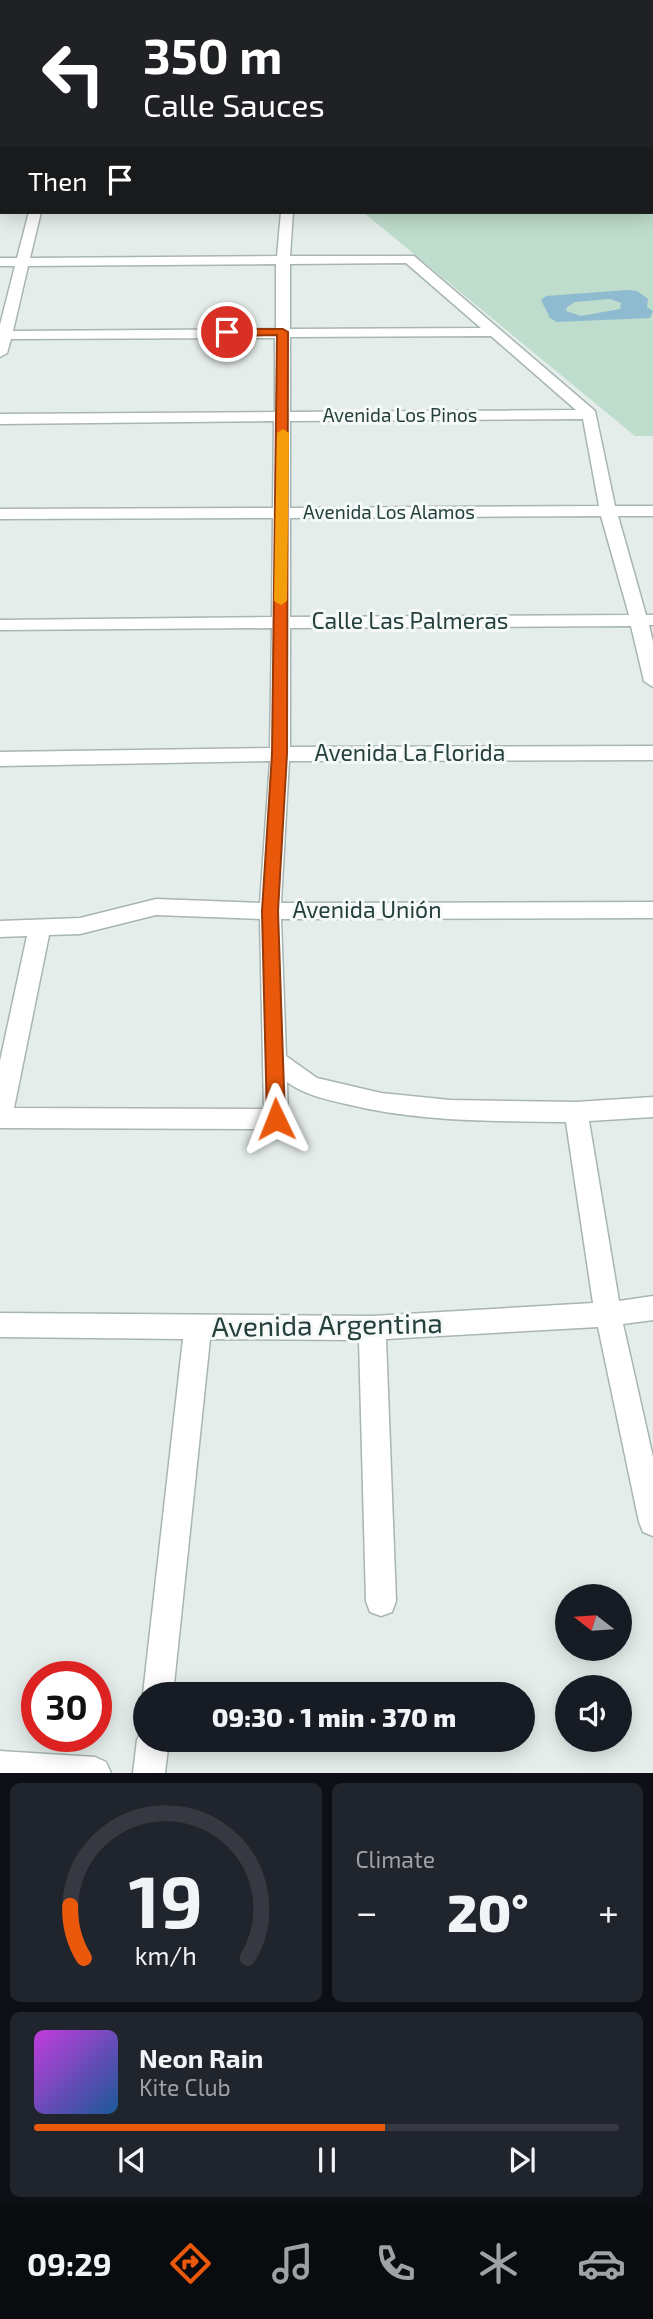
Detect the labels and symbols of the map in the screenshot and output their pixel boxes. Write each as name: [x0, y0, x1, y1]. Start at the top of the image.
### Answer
pin: [197, 302, 257, 362]
street label: Avenida Los Pinos: [323, 403, 477, 426]
street label: Avenida Los Alamos: [303, 500, 475, 523]
street label: Calle Las Palmeras: [311, 606, 509, 634]
street label: Avenida La Florida: [315, 738, 505, 766]
street label: Avenida Unión: [292, 895, 442, 923]
position arrow: [239, 1082, 313, 1156]
street label: Avenida Argentina: [211, 1305, 443, 1343]
north arrow: [555, 1584, 632, 1661]
speed limit sign: 30: [21, 1661, 112, 1752]

